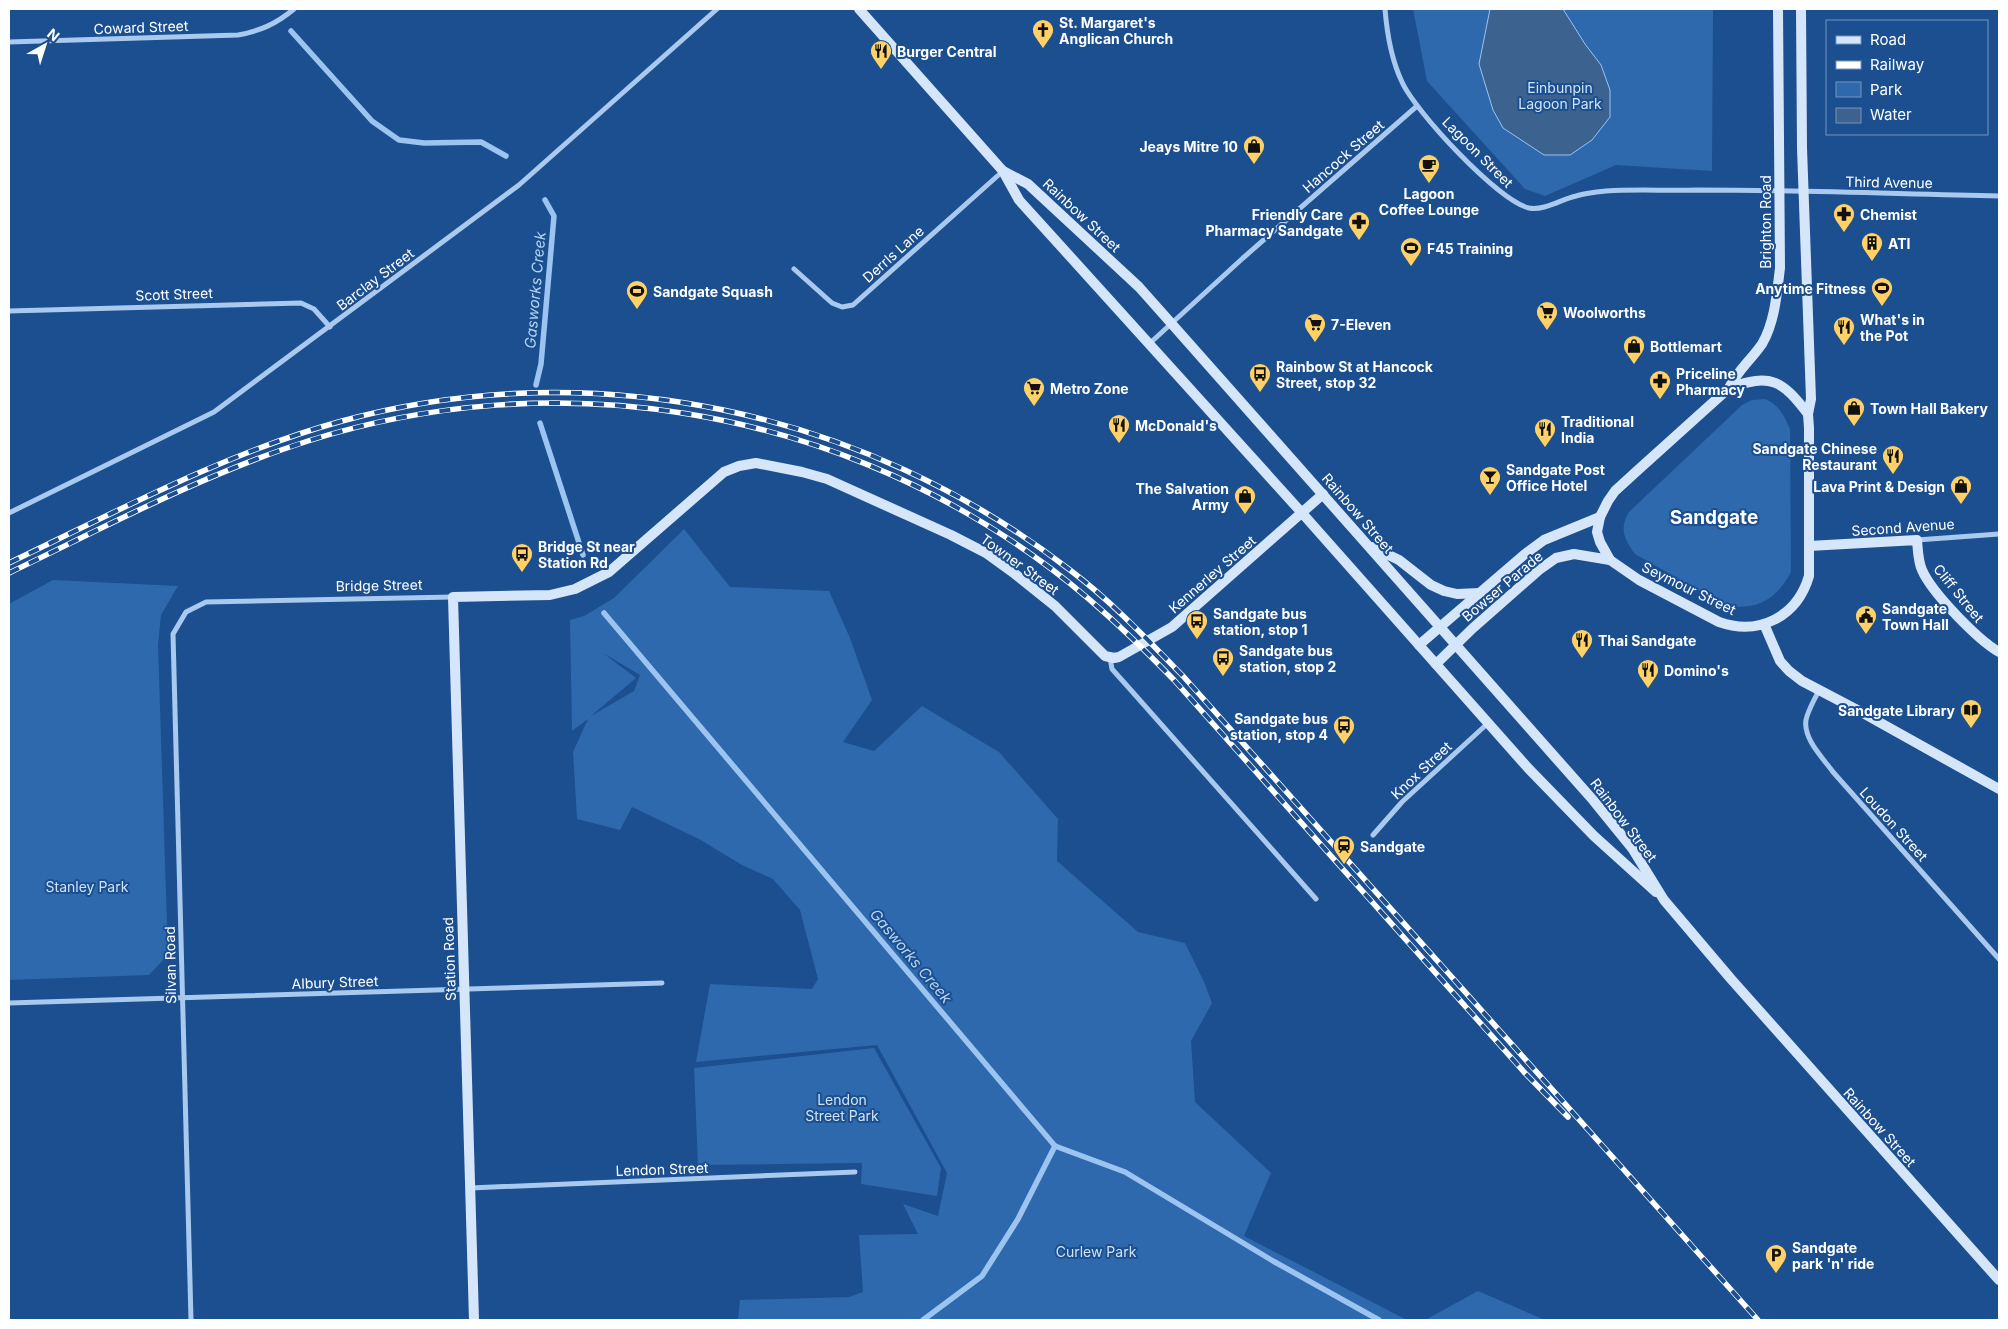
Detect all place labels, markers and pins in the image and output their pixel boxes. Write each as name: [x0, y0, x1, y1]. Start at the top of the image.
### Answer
place label: St. Margaret's Anglican Church: [1059, 14, 1173, 47]
church icon: St. Margaret's Anglican Church: [1031, 18, 1055, 49]
restaurant icon: Burger Central: [869, 39, 893, 70]
place label: Burger Central: [897, 43, 997, 60]
shop icon: Jeays Mitre 10: [1242, 134, 1266, 165]
place label: Jeays Mitre 10: [1139, 138, 1238, 155]
cafe icon: Lagoon Coffee Lounge: [1417, 153, 1441, 184]
place label: Lagoon Coffee Lounge: [1379, 185, 1479, 218]
pharmacy icon: Chemist: [1832, 202, 1856, 233]
place label: Friendly Care Pharmacy Sandgate: [1206, 206, 1343, 239]
place label: Chemist: [1860, 206, 1917, 223]
pharmacy icon: Friendly Care Pharmacy Sandgate: [1347, 210, 1371, 241]
building icon: ATI: [1860, 231, 1884, 262]
place label: ATI: [1888, 235, 1910, 252]
sports icon: F45 Training: [1399, 236, 1423, 267]
place label: F45 Training: [1427, 240, 1513, 257]
sports icon: Anytime Fitness: [1870, 276, 1894, 307]
sports icon: Sandgate Squash: [625, 279, 649, 310]
place label: Anytime Fitness: [1755, 280, 1866, 297]
place label: Sandgate Squash: [653, 283, 773, 300]
supermarket icon: Woolworths: [1535, 300, 1559, 331]
place label: Woolworths: [1563, 304, 1646, 321]
place label: What's in the Pot: [1860, 311, 1925, 344]
supermarket icon: 7-Eleven: [1303, 312, 1327, 343]
restaurant icon: What's in the Pot: [1832, 315, 1856, 346]
place label: 7-Eleven: [1331, 316, 1391, 333]
shop icon: Bottlemart: [1622, 334, 1646, 365]
place label: Bottlemart: [1650, 338, 1722, 355]
place label: Rainbow St at Hancock Street, stop 32: [1276, 358, 1434, 391]
bus stop icon: Rainbow St at Hancock Street, stop 32: [1248, 362, 1272, 393]
place label: Priceline Pharmacy: [1676, 365, 1746, 398]
pharmacy icon: Priceline Pharmacy: [1648, 369, 1672, 400]
supermarket icon: Metro Zone: [1022, 376, 1046, 407]
place label: Metro Zone: [1050, 380, 1129, 397]
shop icon: Town Hall Bakery: [1842, 396, 1866, 427]
place label: Town Hall Bakery: [1870, 400, 1989, 417]
restaurant icon: McDonald's: [1107, 413, 1131, 444]
place label: Traditional India: [1561, 413, 1634, 446]
place label: McDonald's: [1135, 417, 1217, 434]
restaurant icon: Traditional India: [1533, 417, 1557, 448]
place label: Sandgate Chinese Restaurant: [1752, 440, 1877, 473]
restaurant icon: Sandgate Chinese Restaurant: [1881, 444, 1905, 475]
place label: Sandgate Post Office Hotel: [1506, 461, 1605, 494]
bar icon: Sandgate Post Office Hotel: [1478, 465, 1502, 496]
shop icon: Lava Print & Design: [1949, 474, 1973, 505]
place label: Lava Print & Design: [1813, 478, 1945, 495]
place label: The Salvation Army: [1135, 480, 1230, 513]
shop icon: The Salvation Army: [1233, 484, 1257, 515]
place label: Bridge St near Station Rd: [538, 538, 635, 571]
bus stop icon: Bridge St near Station Rd: [510, 542, 534, 573]
place label: Sandgate Town Hall: [1882, 600, 1949, 633]
public building icon: Sandgate Town Hall: [1854, 604, 1878, 635]
place label: Sandgate bus station, stop 1: [1213, 605, 1308, 638]
bus stop icon: Sandgate bus station, stop 1: [1185, 609, 1209, 640]
restaurant icon: Thai Sandgate: [1570, 628, 1594, 659]
place label: Thai Sandgate: [1598, 632, 1696, 649]
place label: Sandgate bus station, stop 2: [1239, 642, 1337, 675]
bus stop icon: Sandgate bus station, stop 2: [1211, 646, 1235, 677]
restaurant icon: Domino's: [1636, 658, 1660, 689]
place label: Domino's: [1664, 662, 1729, 679]
library icon: Sandgate Library: [1959, 698, 1983, 729]
place label: Sandgate Library: [1838, 702, 1956, 719]
place label: Sandgate bus station, stop 4: [1230, 710, 1328, 743]
bus stop icon: Sandgate bus station, stop 4: [1332, 714, 1356, 745]
station icon: Sandgate: [1332, 834, 1356, 865]
place label: Sandgate: [1360, 838, 1425, 855]
place label: Sandgate park 'n' ride: [1792, 1239, 1874, 1272]
parking icon: Sandgate park 'n' ride: [1764, 1243, 1788, 1274]

